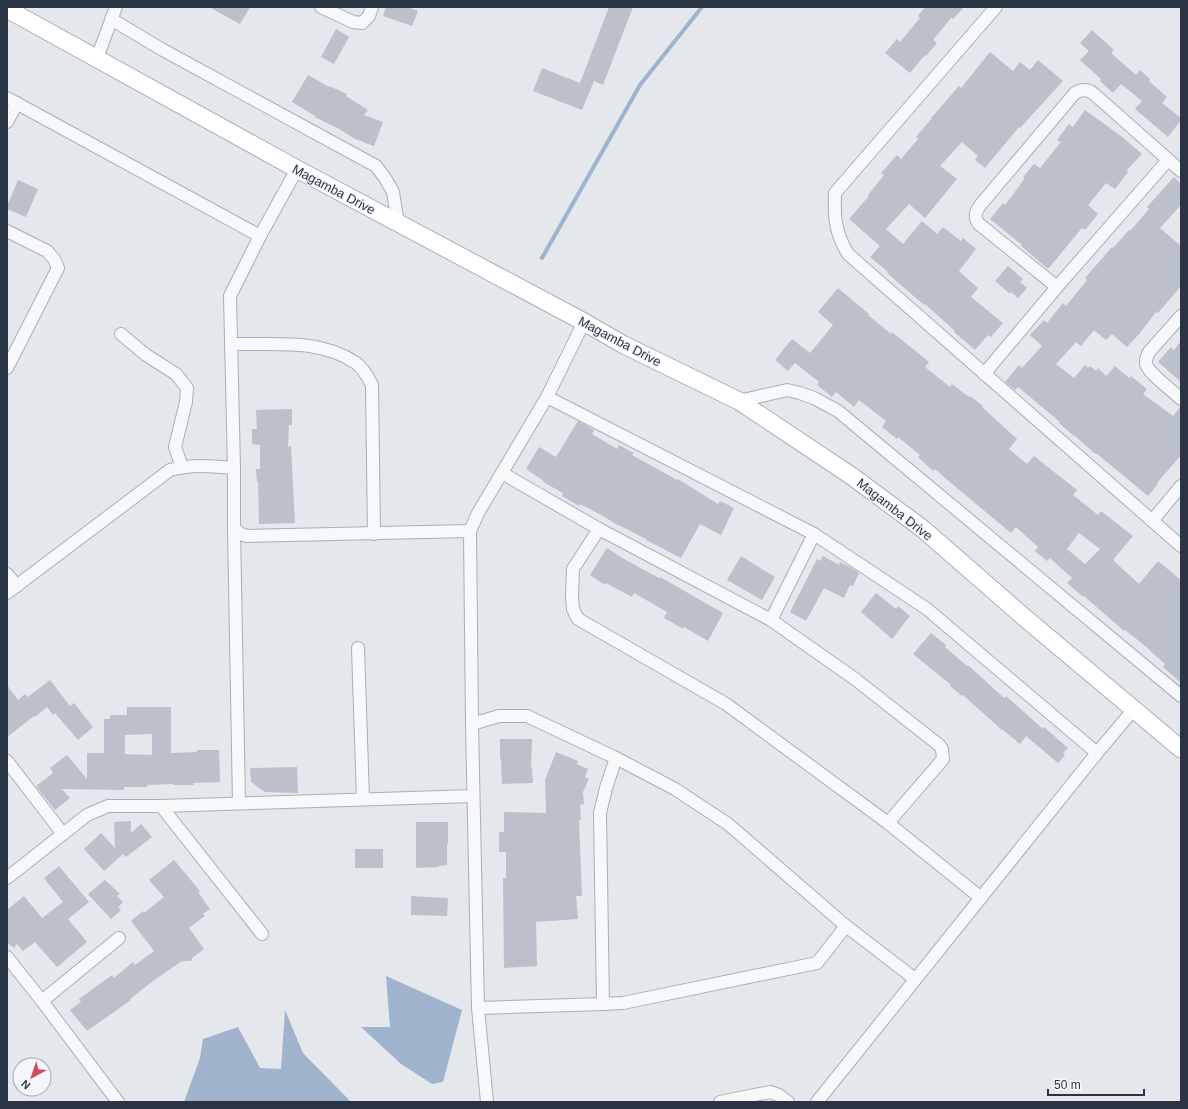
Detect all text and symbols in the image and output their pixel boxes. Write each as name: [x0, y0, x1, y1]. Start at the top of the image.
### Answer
street label: Magamba Drive: [290, 161, 378, 218]
street label: Magamba Drive: [576, 313, 664, 370]
street label: Magamba Drive: [854, 475, 935, 544]
north arrow: [12, 1057, 52, 1097]
scale bar: [1048, 1071, 1144, 1097]
text: N: [19, 1077, 32, 1092]
text: 50 m: [1054, 1078, 1081, 1092]

